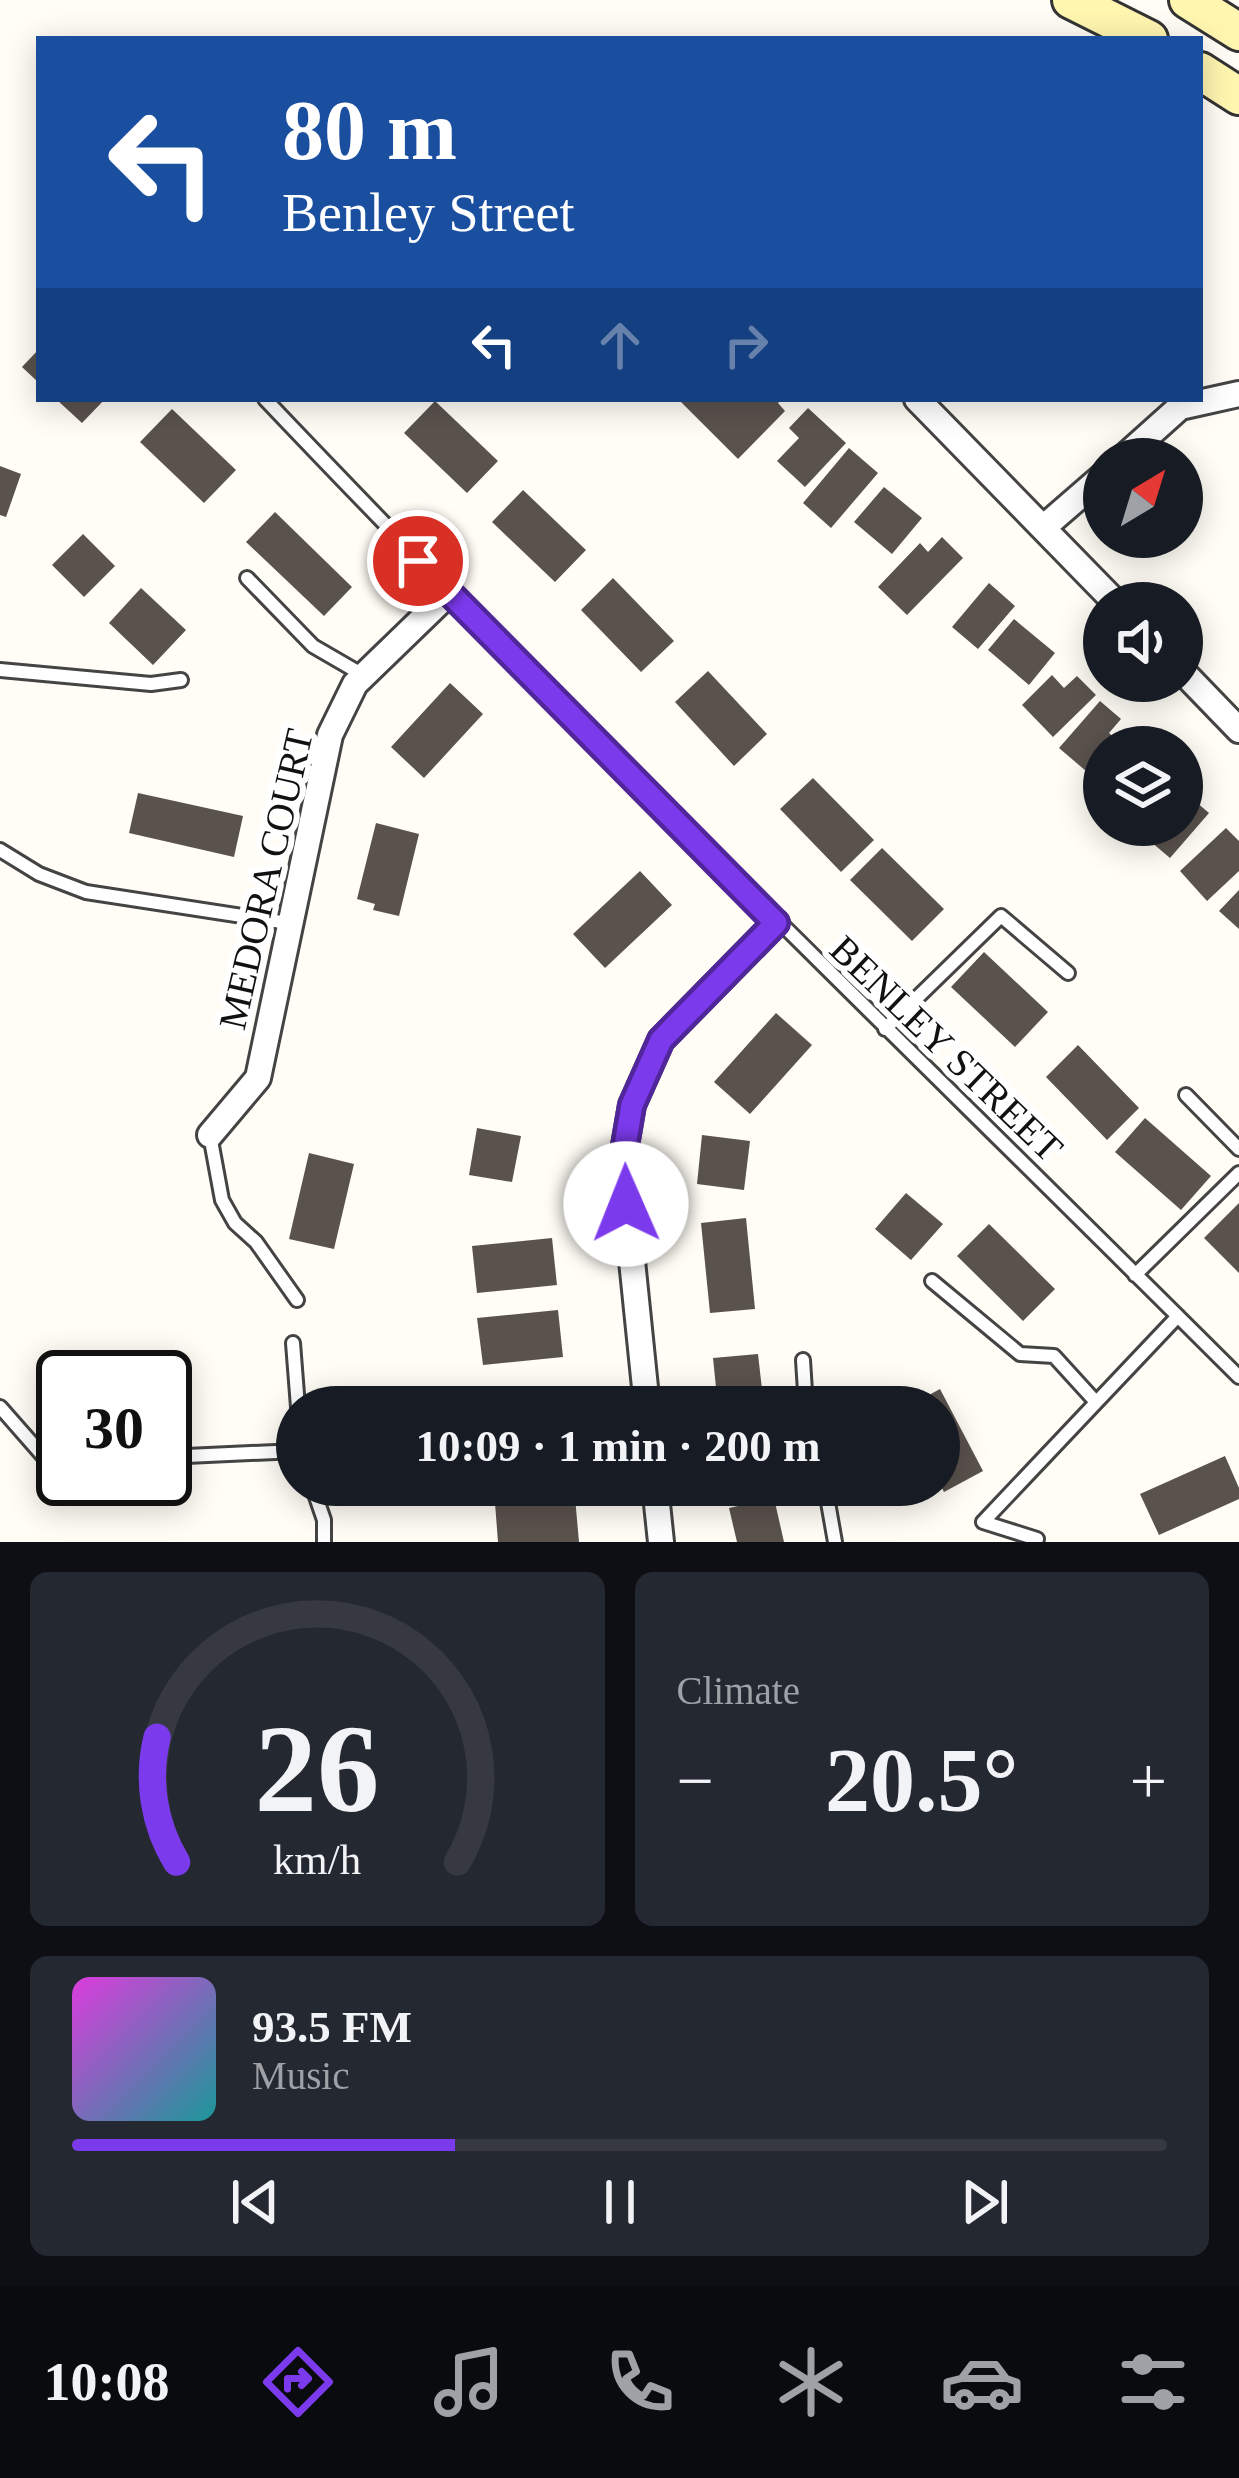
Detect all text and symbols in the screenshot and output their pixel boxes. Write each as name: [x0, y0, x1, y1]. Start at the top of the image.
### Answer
icon: left: [84, 84, 240, 240]
text: 80 m: [282, 84, 457, 177]
text: Benley Street: [282, 183, 574, 243]
icon: left: [461, 312, 527, 378]
icon: ahead: [587, 312, 653, 378]
icon: right: [713, 312, 779, 378]
north arrow: [1083, 438, 1203, 558]
map controls: [1083, 438, 1203, 846]
pin: [367, 510, 469, 612]
icon: arrive: [385, 528, 451, 594]
button: sound: [1083, 582, 1203, 702]
street label: MEDORA COURT: [210, 725, 321, 1033]
button: layers: [1083, 726, 1203, 846]
street label: BENLEY STREET: [822, 927, 1071, 1170]
position arrow: [563, 1141, 689, 1267]
speed limit sign: 30: [36, 1350, 192, 1506]
text: 10:09 · 1 min · 200 m: [416, 1421, 821, 1471]
text: Climate: [677, 1669, 800, 1712]
text: 26: [255, 1700, 380, 1838]
text: 20.5°: [825, 1731, 1019, 1830]
text: −: [677, 1744, 714, 1817]
text: +: [1130, 1744, 1167, 1817]
text: km/h: [273, 1836, 361, 1883]
text: 93.5 FM: [252, 2002, 412, 2052]
text: Music: [252, 2054, 350, 2097]
icon: previous: [222, 2169, 288, 2235]
icon: pause: [587, 2169, 653, 2235]
icon: next: [952, 2169, 1018, 2235]
icon: directions: [256, 2340, 340, 2424]
icon: music: [427, 2340, 511, 2424]
icon: phone: [598, 2340, 682, 2424]
icon: climate: [769, 2340, 853, 2424]
icon: car: [940, 2340, 1024, 2424]
icon: filters: [1111, 2340, 1195, 2424]
text: 10:08: [44, 2352, 169, 2412]

